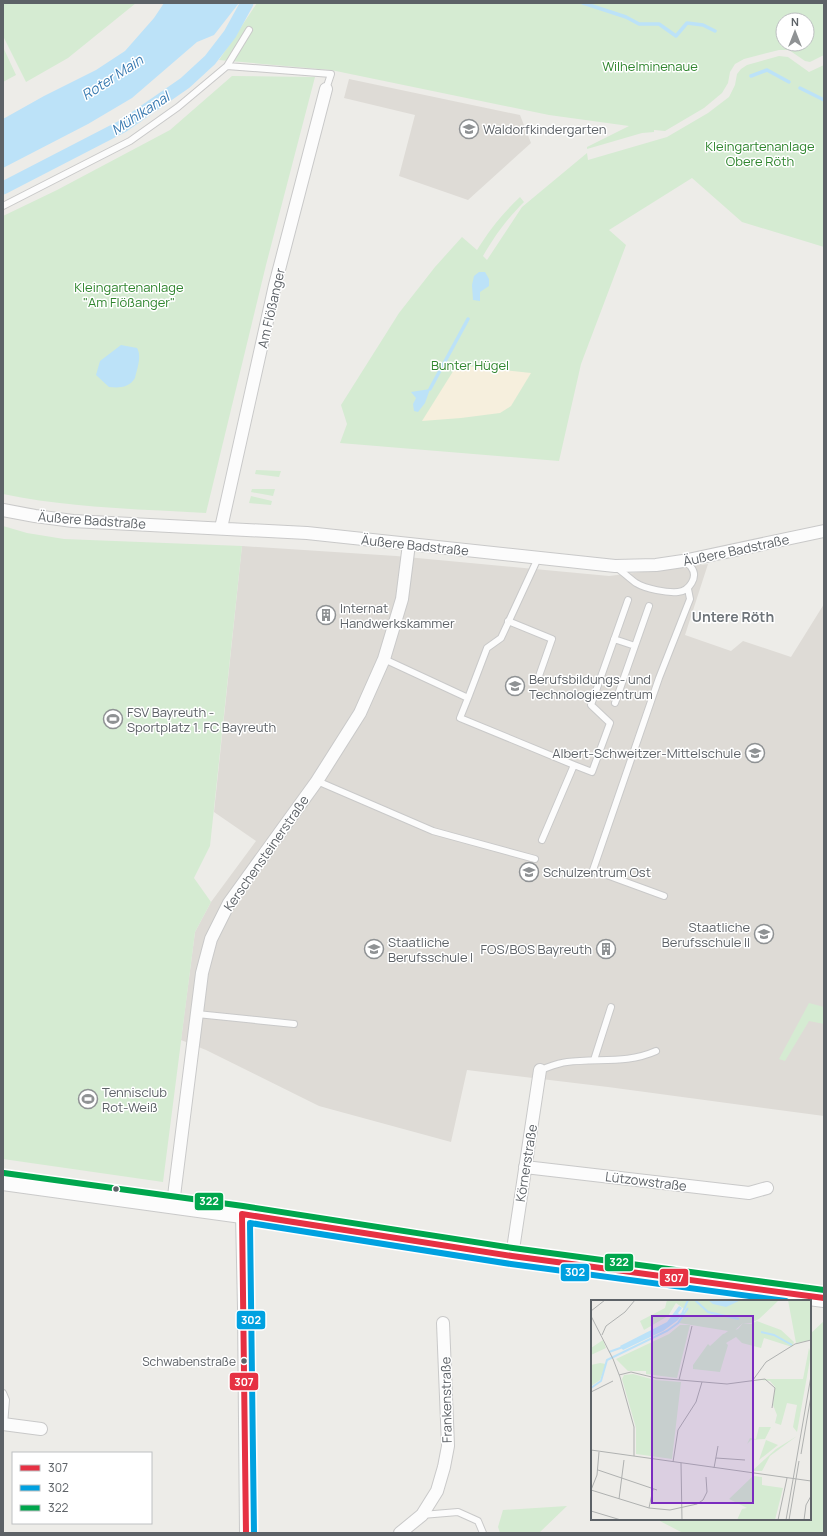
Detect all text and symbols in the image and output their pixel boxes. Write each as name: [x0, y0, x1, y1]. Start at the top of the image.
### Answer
north arrow: [775, 12, 815, 52]
text: N: [791, 14, 799, 29]
water label: Roter Main: [78, 50, 147, 104]
park label: Wilhelminenaue: [602, 57, 698, 75]
water label: Mühlkanal: [107, 86, 174, 139]
school or university icon: Waldorfkindergarten: [458, 118, 480, 140]
place label: Waldorfkindergarten: [483, 120, 607, 138]
park label: Kleingartenanlage Obere Röth: [705, 137, 815, 170]
street label: Am Flößanger: [253, 266, 289, 350]
park label: Kleingartenanlage "Am Flößanger": [74, 278, 184, 311]
park label: Bunter Hügel: [431, 356, 509, 374]
street label: Äußere Badstraße: [37, 507, 147, 533]
street label: Äußere Badstraße: [360, 530, 470, 560]
street label: Äußere Badstraße: [681, 530, 791, 570]
place label: Internat Handwerkskammer: [340, 599, 455, 632]
building icon: Internat Handwerkskammer: [315, 604, 337, 626]
district label: Untere Röth: [692, 607, 774, 626]
place label: Berufsbildungs- und Technologiezentrum: [529, 670, 653, 703]
school or university icon: Berufsbildungs- und Technologiezentrum: [504, 675, 526, 697]
place label: FSV Bayreuth - Sportplatz 1. FC Bayreuth: [127, 703, 276, 736]
sports icon: FSV Bayreuth - Sportplatz 1. FC Bayreuth: [102, 708, 124, 730]
school or university icon: Albert-Schweitzer-Mittelschule: [744, 742, 766, 764]
place label: Albert-Schweitzer-Mittelschule: [552, 744, 741, 762]
street label: Kerschensteinerstraße: [219, 791, 313, 914]
school or university icon: Schulzentrum Ost: [518, 861, 540, 883]
place label: Schulzentrum Ost: [543, 863, 651, 881]
place label: Staatliche Berufsschule II: [662, 918, 750, 951]
school or university icon: Staatliche Berufsschule II: [753, 923, 775, 945]
place label: Staatliche Berufsschule I: [388, 933, 473, 966]
school or university icon: Staatliche Berufsschule I: [363, 938, 385, 960]
building icon: FOS/BOS Bayreuth: [595, 938, 617, 960]
place label: FOS/BOS Bayreuth: [481, 940, 592, 958]
place label: Tennisclub Rot-Weiß: [102, 1083, 167, 1116]
sports icon: Tennisclub Rot-Weiß: [77, 1088, 99, 1110]
street label: Körnerstraße: [511, 1123, 541, 1203]
street label: Lützowstraße: [604, 1167, 688, 1195]
unlabelled marker: [111, 1184, 121, 1194]
line badge: 322: [194, 1192, 224, 1211]
text: 322: [199, 1193, 219, 1208]
line badge: 322: [604, 1253, 634, 1272]
text: 322: [609, 1254, 629, 1269]
line badge: 302: [560, 1263, 590, 1282]
text: 302: [565, 1264, 585, 1279]
line badge: 307: [659, 1268, 689, 1287]
text: 307: [664, 1270, 684, 1285]
inset map: [591, 1300, 811, 1520]
line badge: 302: [236, 1310, 266, 1330]
text: 302: [241, 1312, 261, 1327]
place label: Schwabenstraße: [142, 1353, 236, 1370]
marker: Schwabenstraße: [239, 1356, 249, 1366]
street label: Frankenstraße: [436, 1356, 456, 1443]
line badge: 307: [229, 1372, 259, 1391]
text: 307: [234, 1374, 254, 1389]
legend: [12, 1452, 152, 1524]
text: 307: [48, 1459, 68, 1476]
text: 302: [48, 1479, 69, 1496]
text: 322: [48, 1499, 68, 1516]

